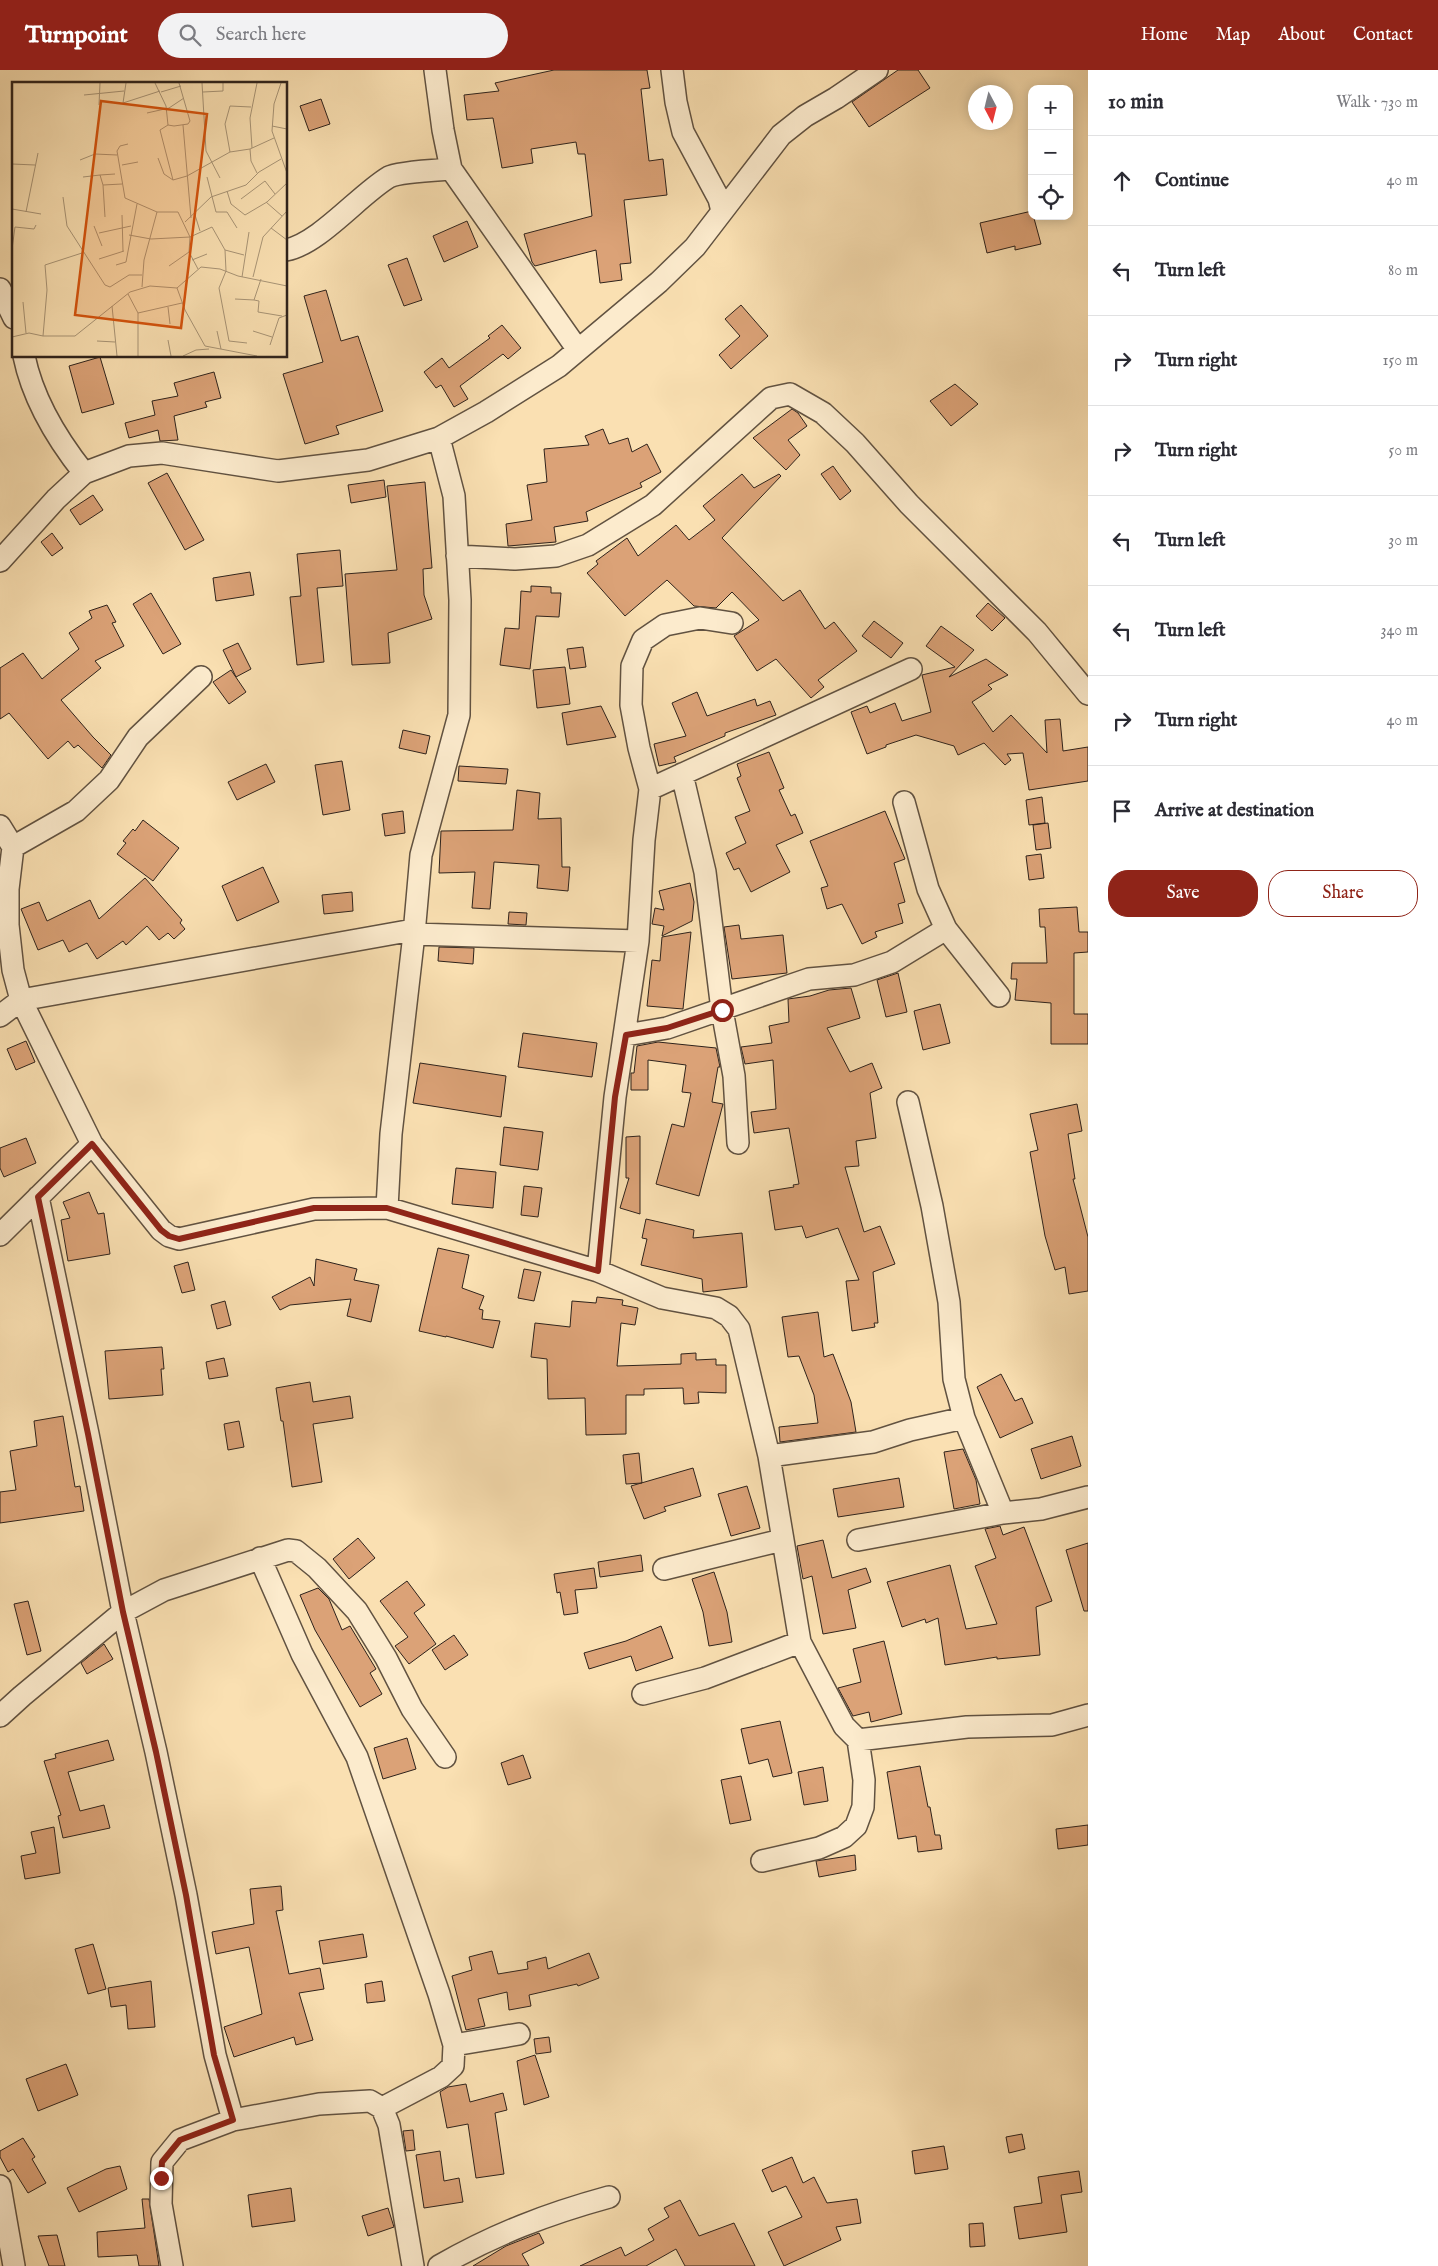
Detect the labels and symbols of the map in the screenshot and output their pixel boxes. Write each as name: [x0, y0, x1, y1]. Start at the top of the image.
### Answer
inset map: [12, 82, 288, 358]
north arrow: [968, 85, 1013, 130]
route start: [711, 999, 734, 1022]
route end: [150, 2167, 173, 2190]

